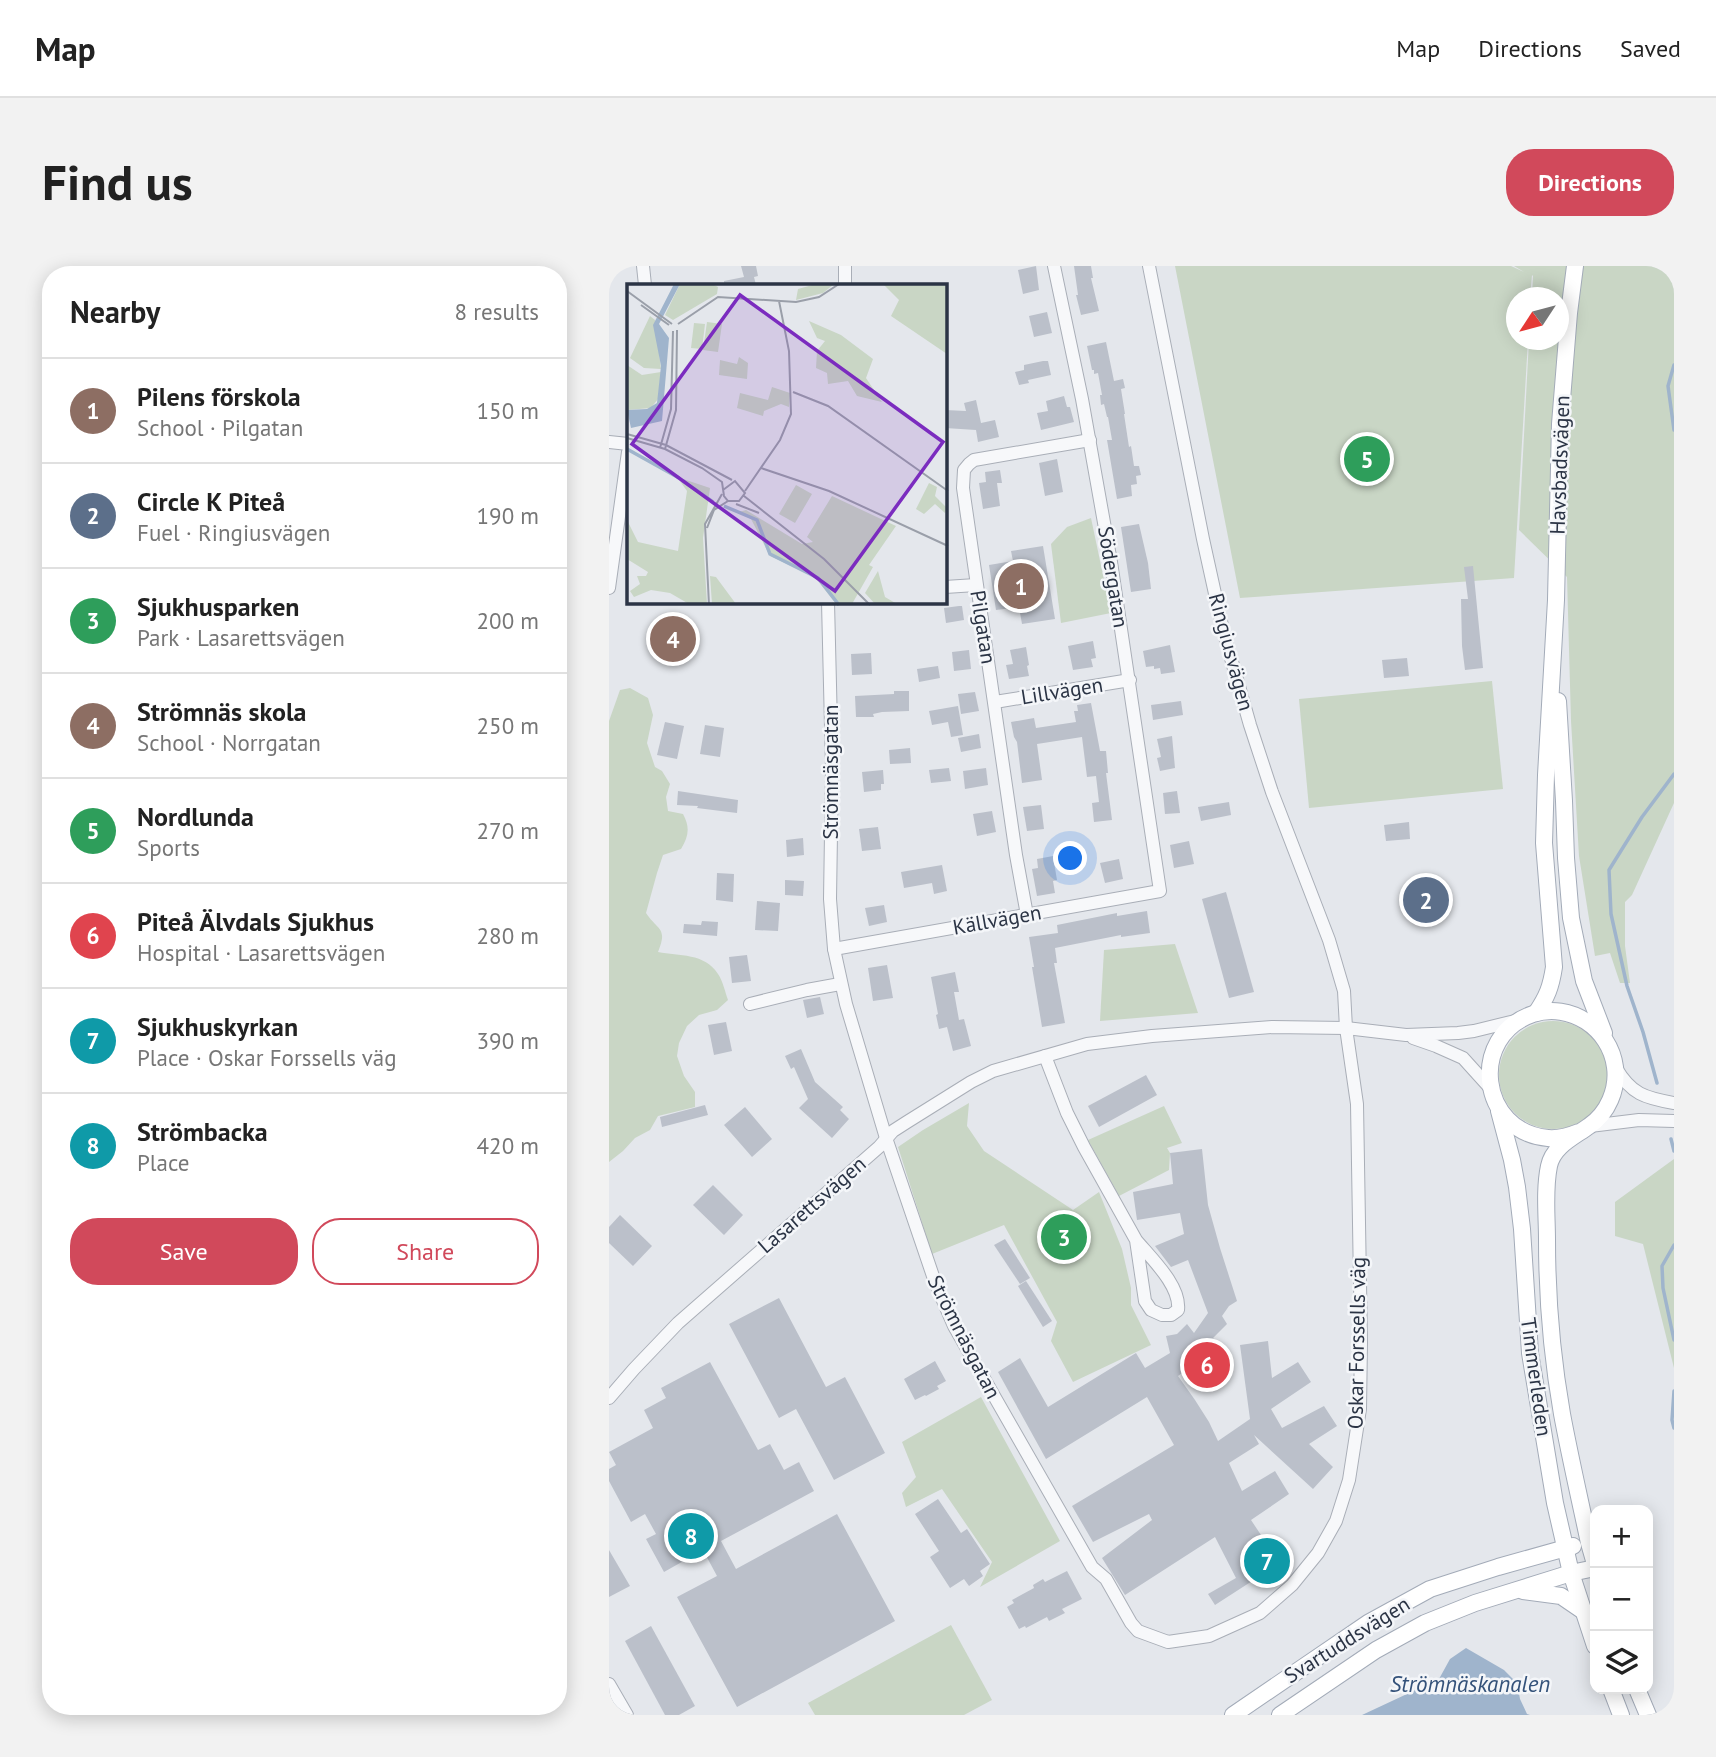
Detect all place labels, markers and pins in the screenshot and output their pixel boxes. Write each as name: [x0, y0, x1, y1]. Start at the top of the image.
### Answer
pin: 5: [1344, 433, 1390, 485]
pin: 1: [998, 560, 1044, 612]
pin: 4: [650, 613, 696, 665]
pin: 2: [1403, 874, 1449, 926]
pin: 3: [1041, 1211, 1087, 1263]
pin: 6: [1184, 1339, 1230, 1391]
pin: 8: [668, 1510, 714, 1562]
pin: 7: [1244, 1535, 1290, 1587]

